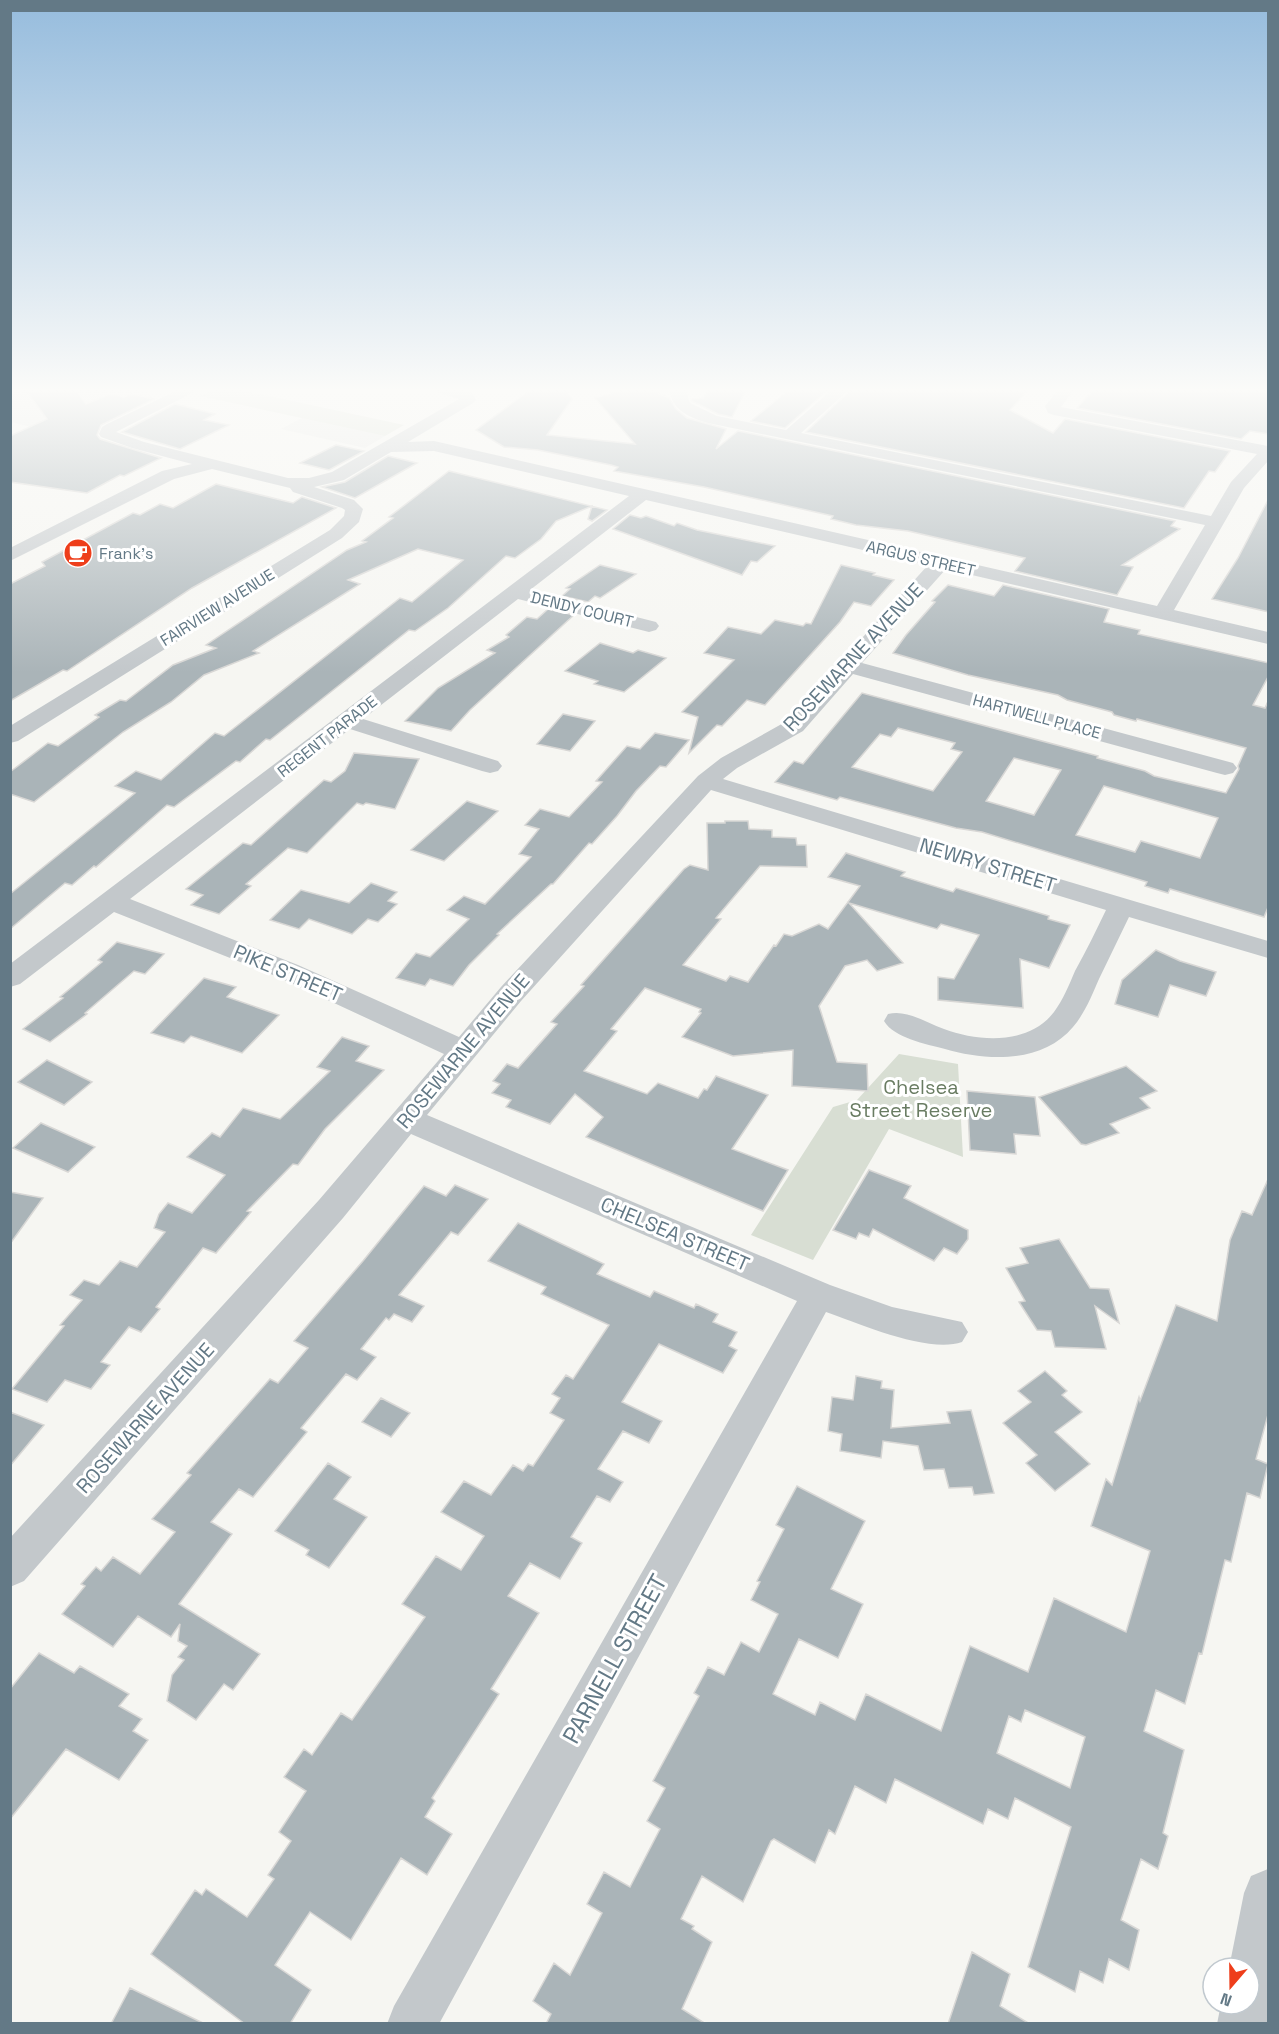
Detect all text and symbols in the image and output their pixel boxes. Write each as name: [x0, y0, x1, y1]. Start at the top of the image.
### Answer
street label: ARGUS STREET: [864, 536, 978, 581]
cafe icon: Frank's: [62, 537, 94, 569]
place label: Frank's: [99, 543, 153, 564]
street label: FAIRVIEW AVENUE: [156, 564, 278, 651]
street label: ROSEWARNE AVENUE: [777, 577, 929, 737]
street label: DENDY COURT: [528, 587, 635, 632]
street label: HARTWELL PLACE: [971, 689, 1103, 744]
street label: REGENT PARADE: [273, 691, 381, 782]
street label: NEWRY STREET: [916, 832, 1060, 898]
street label: PIKE STREET: [230, 938, 347, 1008]
street label: ROSEWARNE AVENUE: [391, 968, 535, 1134]
park label: Chelsea Street Reserve: [850, 1074, 992, 1123]
street label: CHELSEA STREET: [597, 1191, 754, 1277]
street label: ROSEWARNE AVENUE: [70, 1337, 220, 1499]
street label: PARNELL STREET: [555, 1569, 674, 1749]
north arrow: [1201, 1956, 1261, 2016]
text: N: [1217, 1988, 1235, 2011]

